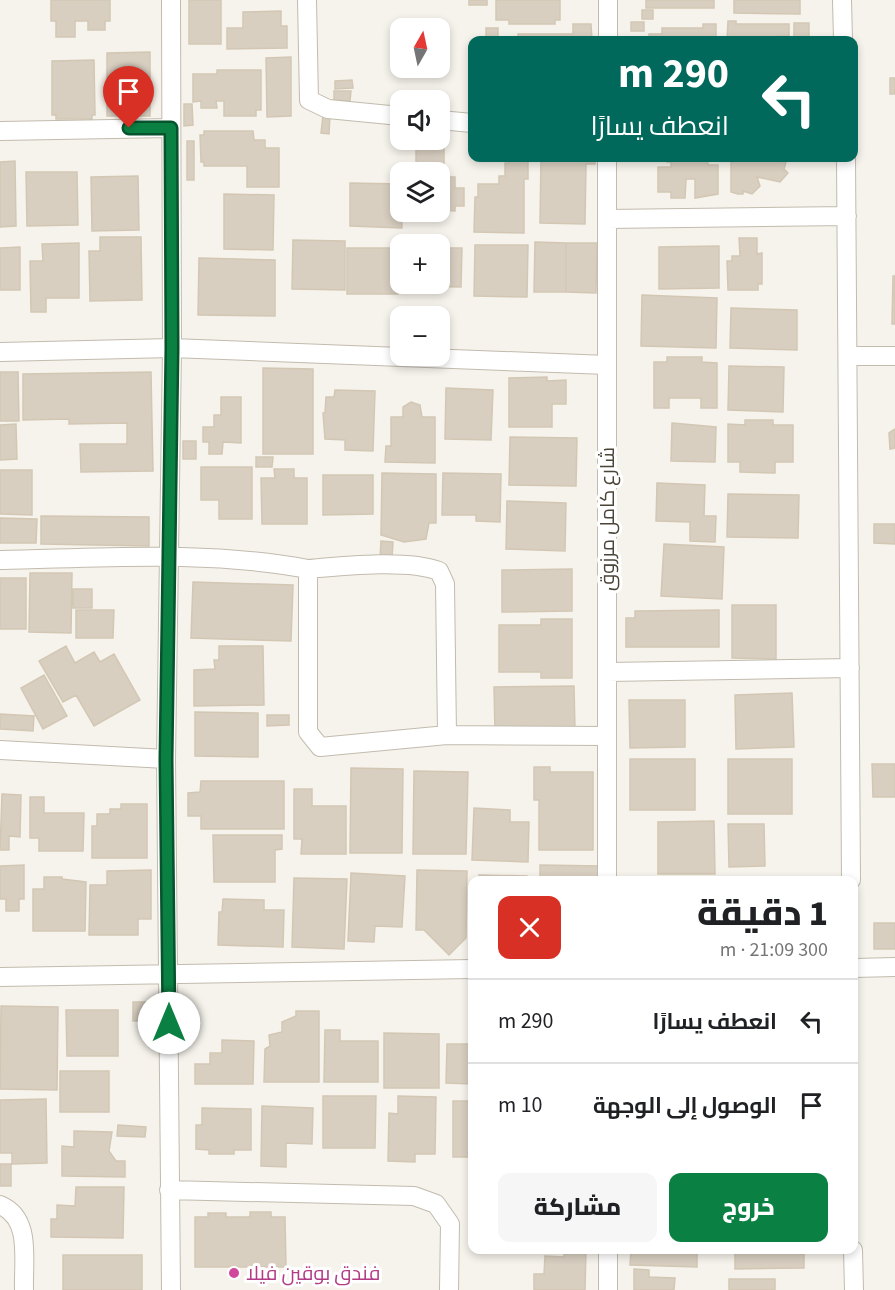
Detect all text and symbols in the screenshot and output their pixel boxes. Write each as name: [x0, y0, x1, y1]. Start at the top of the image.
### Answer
north arrow: [390, 18, 450, 78]
map controls: [390, 18, 450, 366]
text: 290 m: [618, 44, 729, 104]
icon: left: [750, 60, 828, 138]
pin: [103, 66, 154, 128]
icon: arrive: [112, 75, 145, 108]
button: sound: [390, 90, 450, 150]
text: انعطف يسارًا: [590, 107, 729, 146]
button: layers: [390, 162, 450, 222]
button: +: [390, 234, 450, 294]
button: −: [390, 306, 450, 366]
street label: شارع كامل مرزوق: [594, 447, 622, 591]
text: 1 دقيقة: [697, 888, 828, 939]
button: close: [498, 896, 561, 959]
text: 300 m · 21:09: [720, 936, 828, 964]
position arrow: [137, 991, 201, 1055]
text: 290 m: [498, 1005, 553, 1037]
icon: left: [795, 1005, 828, 1038]
text: انعطف يسارًا: [653, 1006, 777, 1038]
text: 10 m: [498, 1089, 543, 1121]
icon: arrive: [795, 1089, 828, 1122]
text: الوصول إلى الوجهة: [593, 1090, 777, 1122]
button: مشاركة: [498, 1173, 657, 1242]
button: خروج: [669, 1173, 828, 1242]
place label: فندق بوقين فيلا: [246, 1260, 380, 1288]
marker: فندق بوقين فيلا: [227, 1266, 241, 1280]

